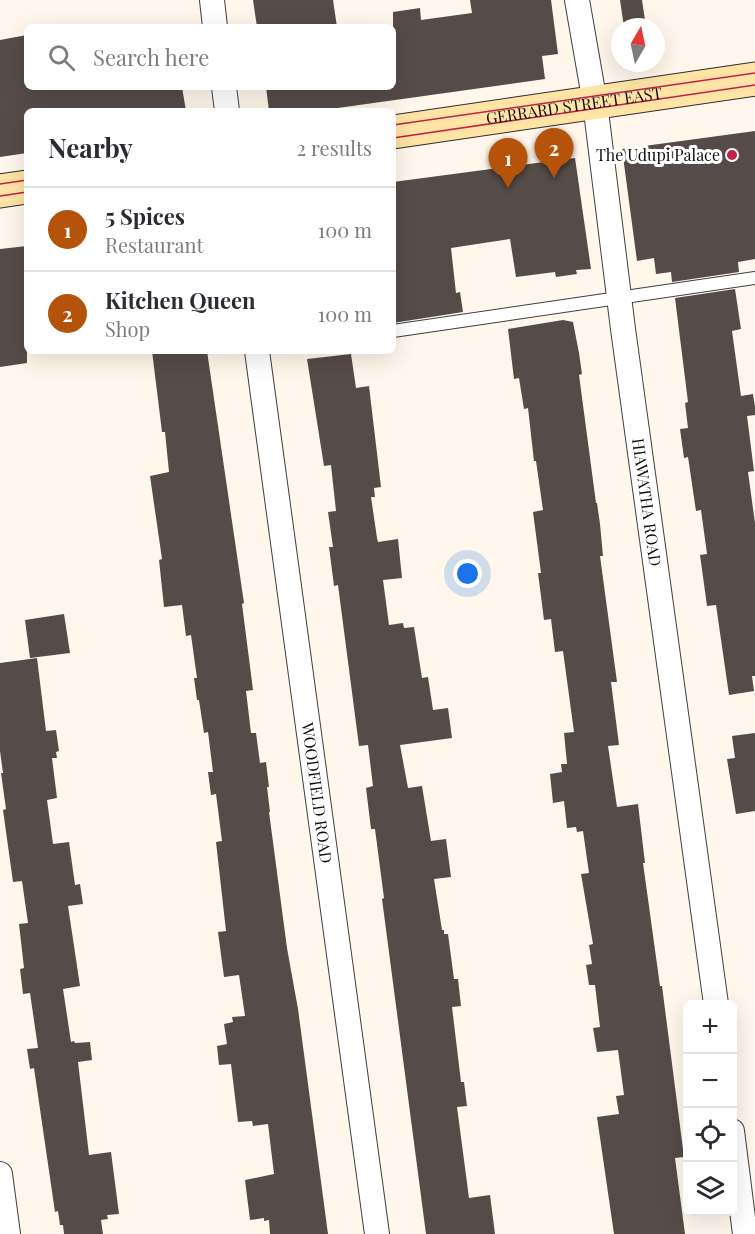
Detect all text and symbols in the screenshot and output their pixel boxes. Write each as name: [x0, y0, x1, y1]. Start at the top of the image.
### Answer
north arrow: [611, 18, 665, 72]
search box: [24, 24, 396, 90]
icon: search: [45, 41, 78, 74]
text: Search here: [93, 42, 209, 72]
street label: GERRARD STREET EAST: [484, 82, 664, 128]
pin: 2: [534, 128, 574, 178]
text: Nearby: [48, 130, 133, 165]
text: 2 results: [297, 134, 372, 161]
pin: 1: [488, 138, 528, 188]
place label: The Udupi Palace: [596, 144, 720, 165]
marker: The Udupi Palace: [725, 148, 739, 162]
text: 5 Spices: [105, 201, 185, 231]
text: 1: [64, 216, 71, 243]
text: 100 m: [318, 216, 372, 243]
text: Restaurant: [105, 231, 204, 258]
text: Kitchen Queen: [105, 285, 256, 315]
text: 2: [62, 300, 73, 327]
text: 100 m: [318, 300, 372, 327]
text: Shop: [105, 315, 150, 342]
street label: HIAWATHA ROAD: [628, 437, 667, 567]
your location: [453, 559, 482, 588]
street label: WOODFIELD ROAD: [297, 720, 338, 865]
map controls: [683, 1000, 737, 1216]
button: +: [683, 1000, 737, 1054]
button: −: [683, 1054, 737, 1108]
button: locate: [683, 1108, 737, 1162]
button: layers: [683, 1162, 737, 1216]

